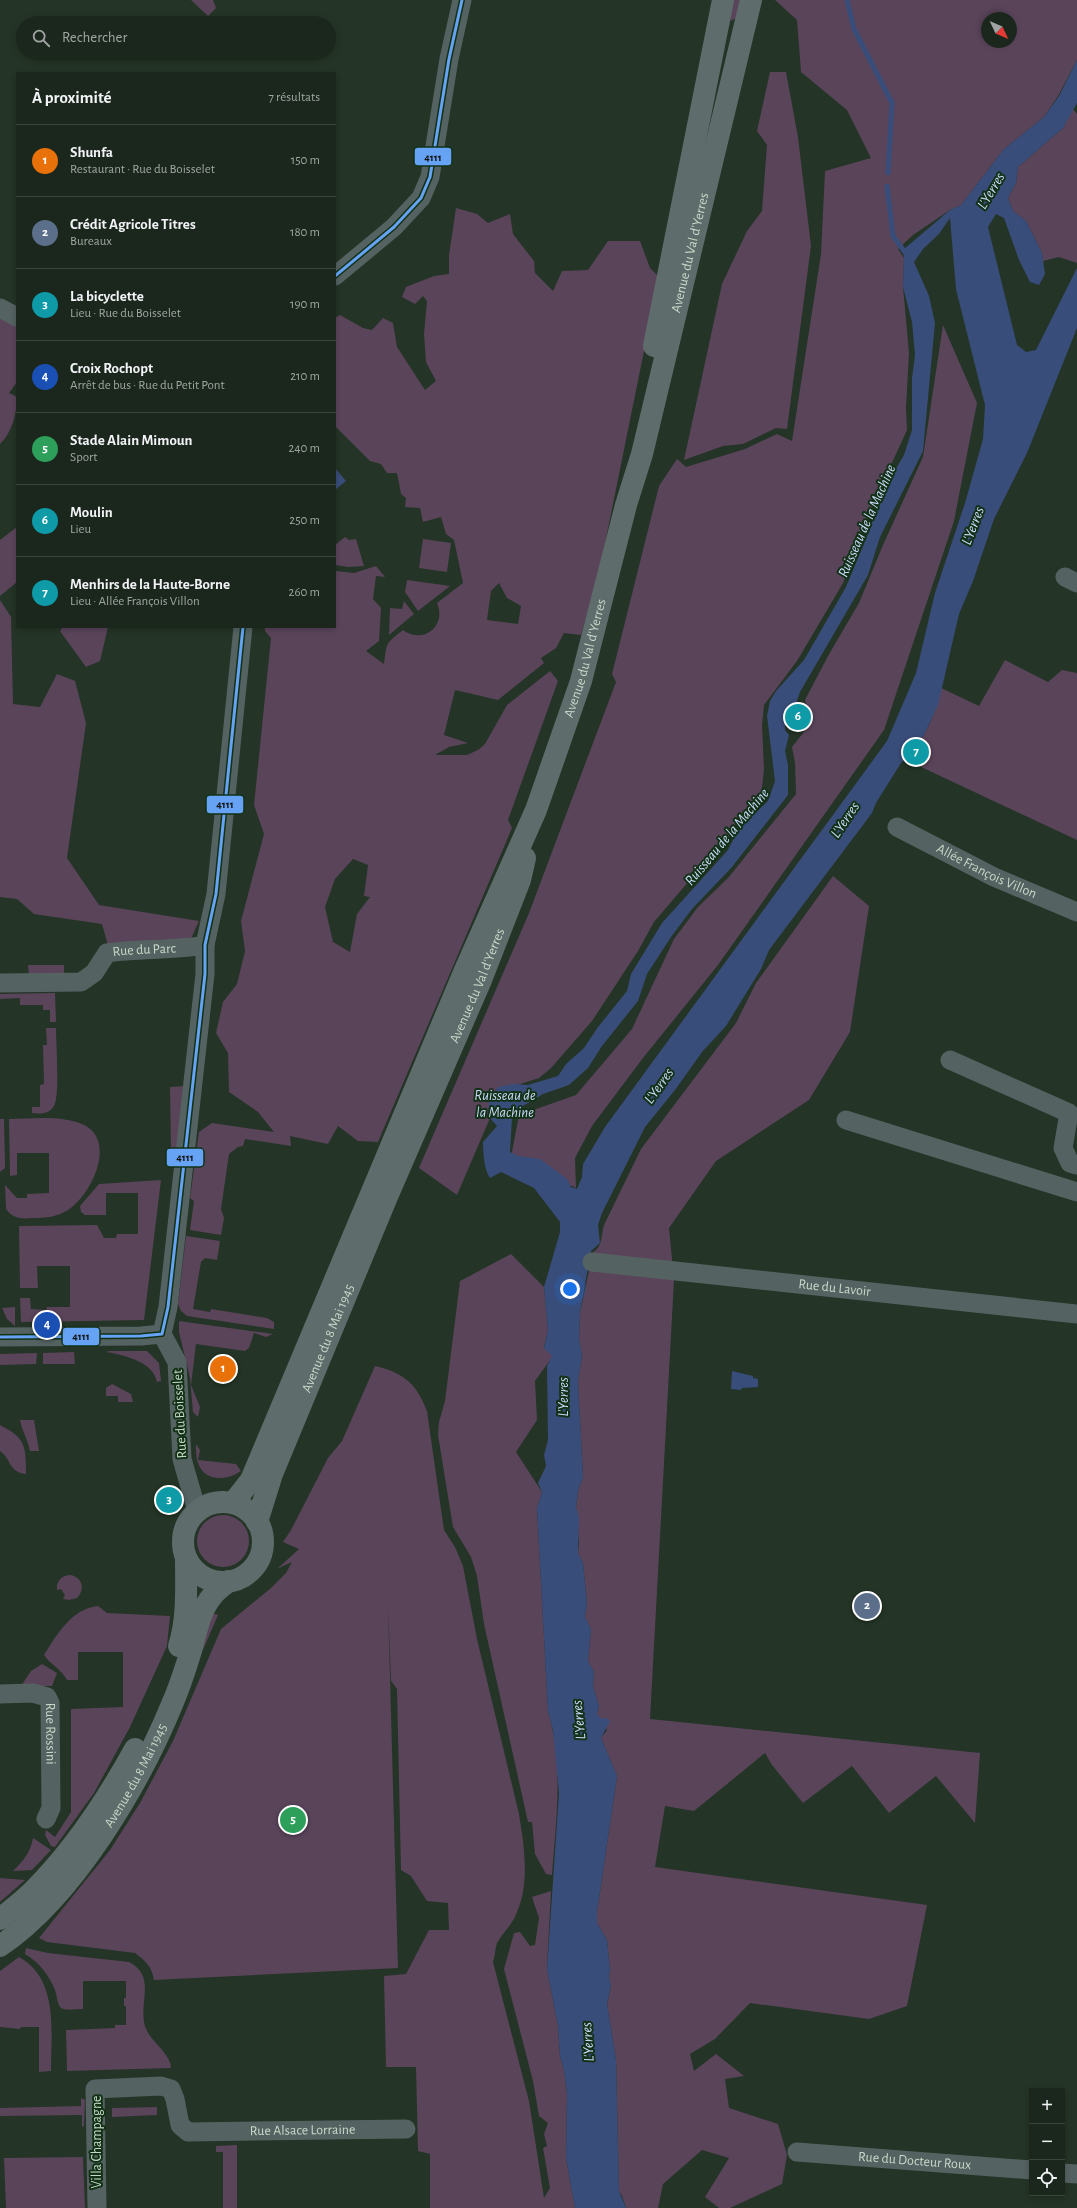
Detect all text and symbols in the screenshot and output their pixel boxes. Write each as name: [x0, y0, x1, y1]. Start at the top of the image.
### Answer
north arrow: [981, 12, 1017, 48]
search box: [16, 16, 336, 60]
icon: search: [30, 27, 52, 49]
text: Rechercher: [62, 30, 127, 45]
text: À proximité: [32, 89, 112, 106]
text: 7 résultats: [268, 91, 320, 104]
text: Shunfa: [70, 145, 113, 160]
line badge: 4111: [414, 147, 452, 166]
text: 4111: [424, 152, 442, 163]
text: 1: [43, 154, 47, 167]
text: 150 m: [291, 154, 320, 167]
text: Restaurant · Rue du Boisselet: [70, 163, 215, 176]
water label: L'Yerres: [974, 170, 1008, 212]
street label: Avenue du Val d'Yerres: [669, 191, 711, 314]
text: Crédit Agricole Titres: [70, 217, 196, 232]
text: 2: [42, 226, 48, 239]
text: 180 m: [290, 226, 320, 239]
text: Bureaux: [70, 235, 112, 248]
text: La bicyclette: [70, 289, 144, 304]
text: 3: [42, 298, 48, 311]
text: 190 m: [290, 298, 320, 311]
text: Lieu · Rue du Boisselet: [70, 307, 181, 320]
text: Croix Rochopt: [70, 361, 153, 376]
text: 4: [42, 370, 48, 383]
text: 210 m: [290, 370, 320, 383]
text: Arrêt de bus · Rue du Petit Pont: [70, 379, 225, 392]
text: Stade Alain Mimoun: [70, 433, 192, 448]
text: 5: [42, 442, 48, 455]
text: 240 m: [288, 442, 320, 455]
text: Sport: [70, 451, 97, 464]
water label: Ruisseau de la Machine: [835, 462, 899, 580]
text: Moulin: [70, 505, 113, 520]
water label: L'Yerres: [959, 505, 987, 547]
text: 6: [42, 514, 48, 527]
text: 250 m: [289, 514, 320, 527]
text: Lieu: [70, 523, 91, 536]
text: Menhirs de la Haute-Borne: [70, 577, 230, 592]
text: 7: [42, 586, 48, 599]
text: 260 m: [289, 586, 320, 599]
text: Lieu · Allée François Villon: [70, 595, 200, 608]
street label: Avenue du Val d'Yerres: [562, 597, 609, 719]
pin: 6: [785, 702, 811, 732]
pin: 7: [903, 737, 929, 767]
water label: Ruisseau de la Machine: [682, 785, 772, 888]
line badge: 4111: [206, 795, 244, 814]
text: 4111: [216, 799, 234, 810]
water label: L'Yerres: [828, 799, 862, 841]
street label: Allée François Villon: [934, 842, 1039, 901]
street label: Avenue du Val d'Yerres: [447, 927, 507, 1045]
street label: Rue du Parc: [112, 941, 177, 959]
water label: L'Yerres: [642, 1065, 677, 1106]
water label: Ruisseau de la Machine: [474, 1088, 536, 1120]
line badge: 4111: [166, 1148, 204, 1167]
text: 4111: [176, 1152, 194, 1163]
street label: Rue du Lavoir: [798, 1277, 872, 1299]
your location: [560, 1279, 580, 1299]
street label: Avenue du 8 Mai 1945: [300, 1282, 357, 1395]
pin: 4: [34, 1310, 60, 1340]
line badge: 4111: [62, 1327, 100, 1346]
text: 4111: [72, 1331, 90, 1342]
pin: 1: [210, 1354, 236, 1384]
street label: Rue du Boisselet: [171, 1369, 189, 1459]
water label: L'Yerres: [556, 1377, 571, 1417]
pin: 3: [156, 1485, 182, 1515]
pin: 2: [854, 1591, 880, 1621]
water label: L'Yerres: [569, 1699, 589, 1740]
street label: Rue Rossini: [43, 1703, 58, 1765]
street label: Avenue du 8 Mai 1945: [102, 1721, 170, 1830]
pin: 5: [280, 1805, 306, 1835]
water label: L'Yerres: [579, 2022, 597, 2062]
map controls: [1029, 2088, 1065, 2196]
button: +: [1029, 2088, 1065, 2124]
street label: Villa Champagne: [90, 2095, 104, 2189]
street label: Rue Alsace Lorraine: [250, 2123, 356, 2138]
button: −: [1029, 2124, 1065, 2160]
street label: Rue du Docteur Roux: [858, 2150, 972, 2172]
button: locate: [1029, 2160, 1065, 2196]

